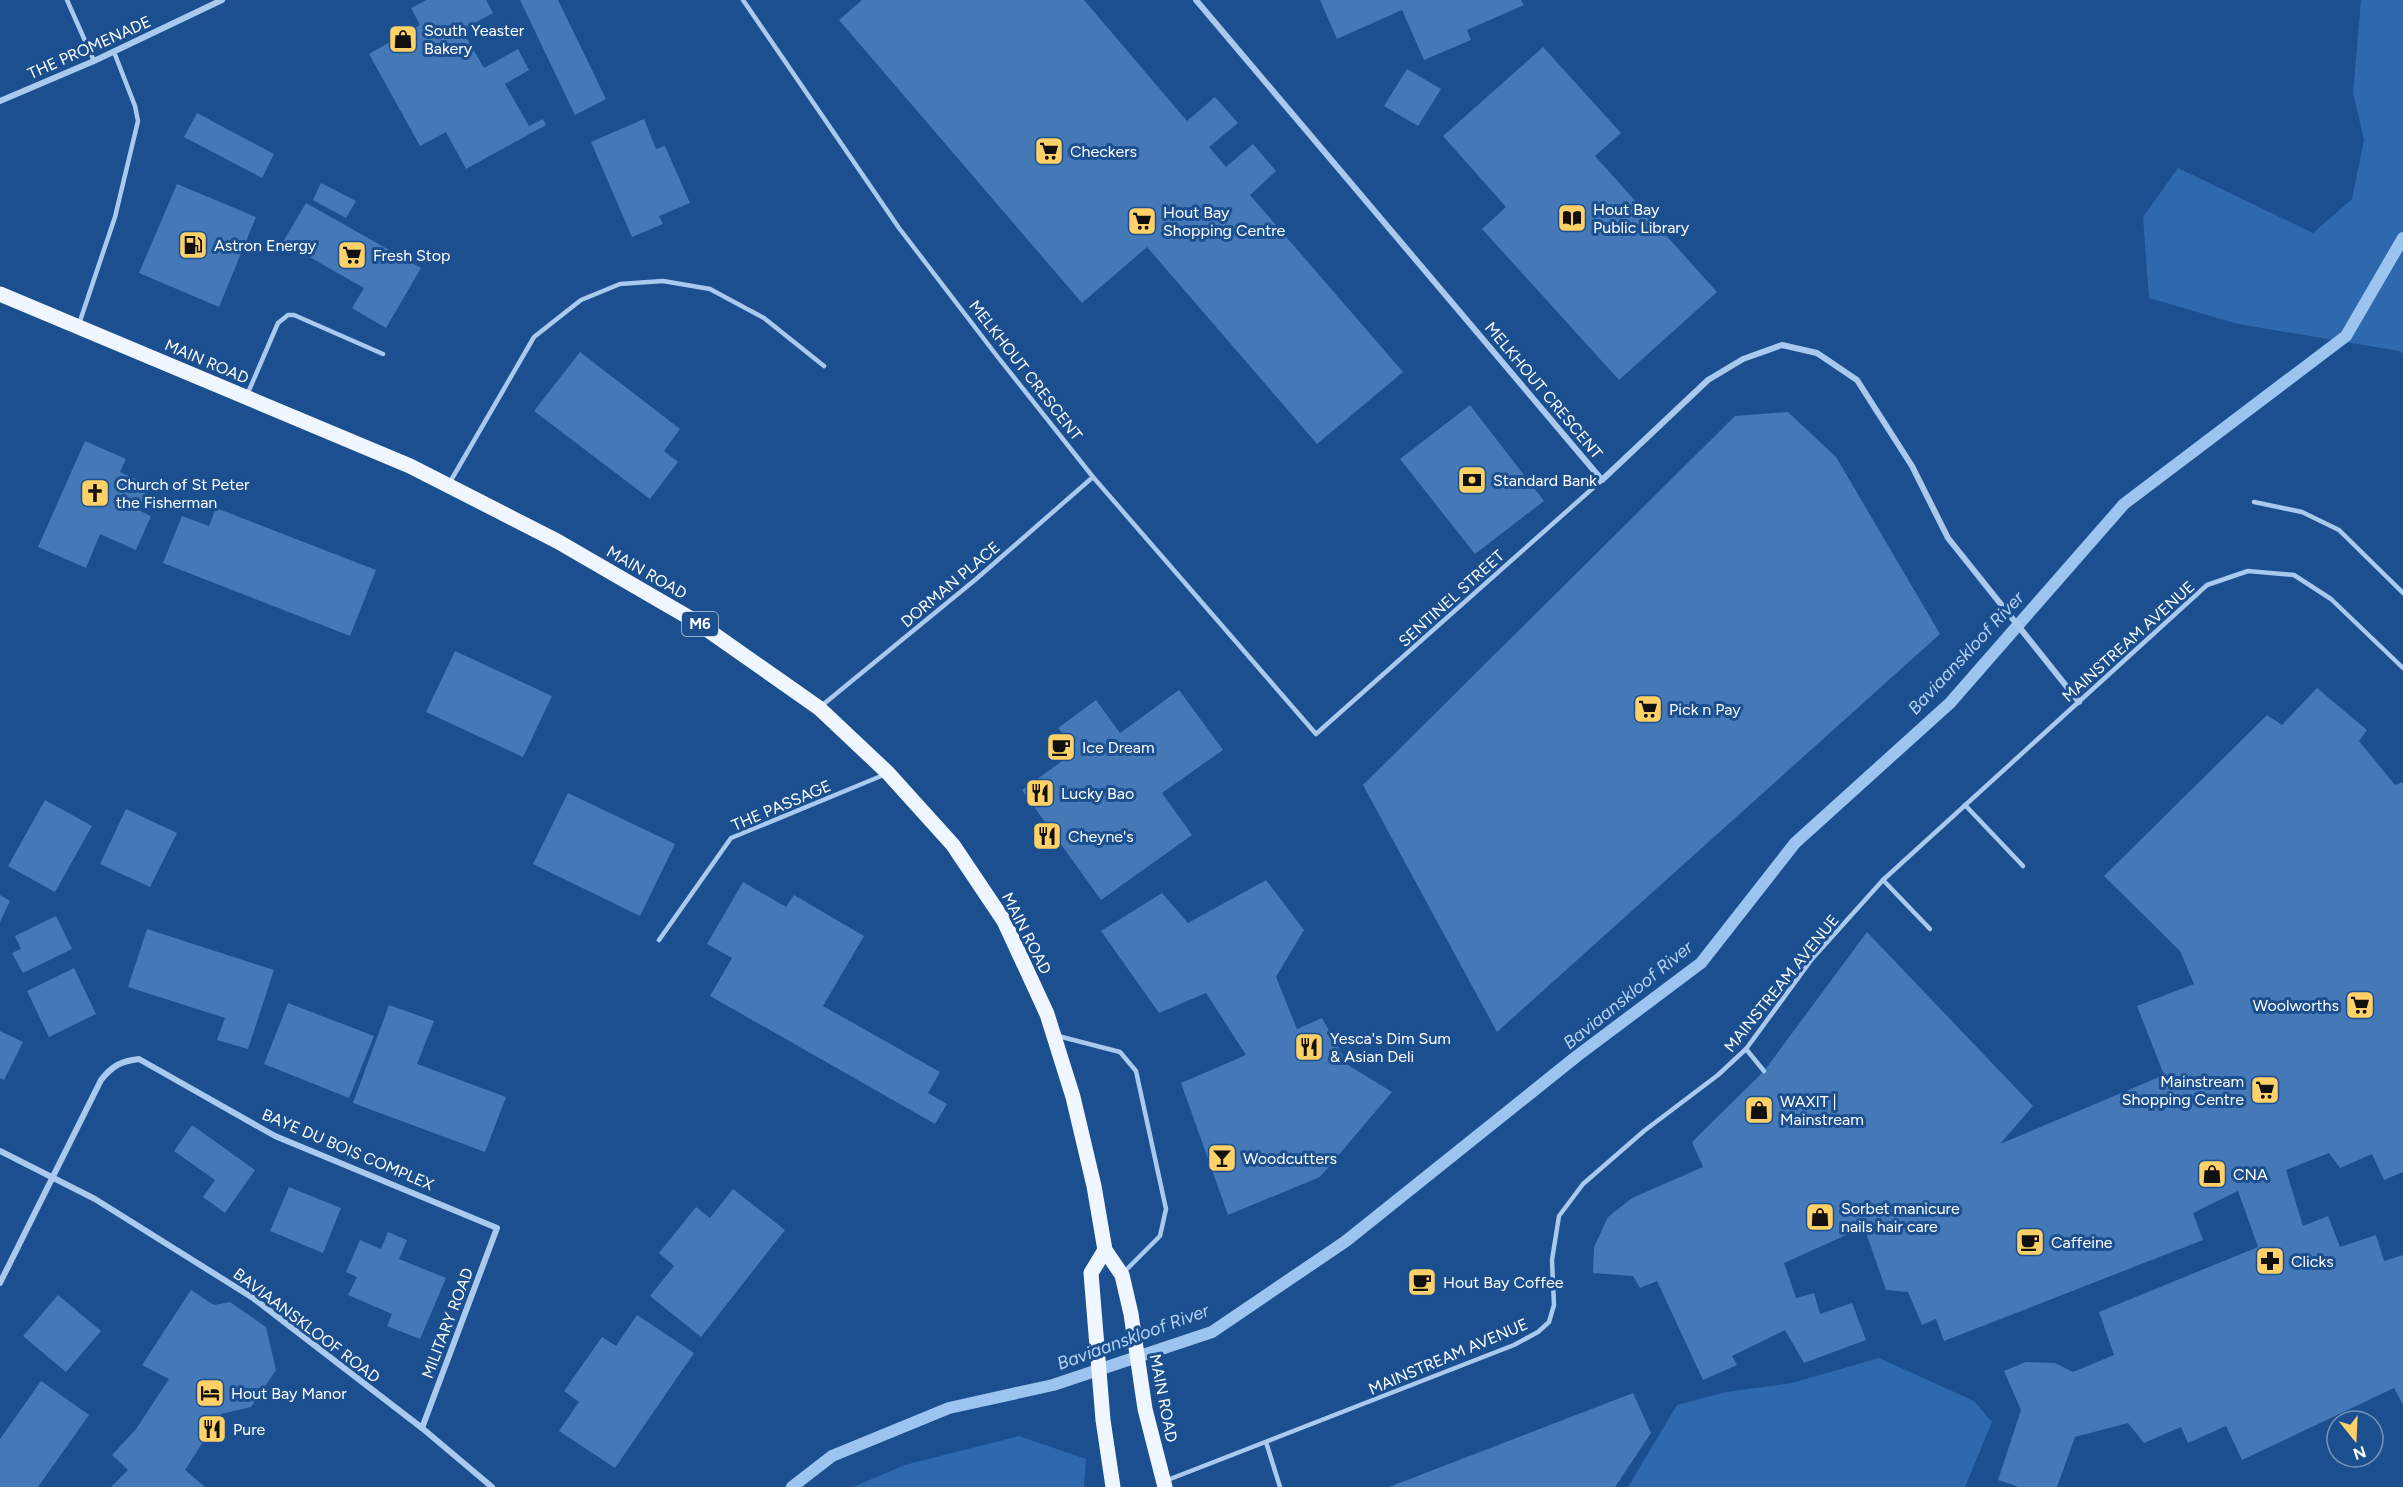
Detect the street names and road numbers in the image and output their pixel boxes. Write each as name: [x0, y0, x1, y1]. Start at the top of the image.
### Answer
street label: THE PROMENADE: [25, 12, 154, 83]
street label: MELKHOUT CRESCENT: [965, 296, 1086, 444]
street label: MELKHOUT CRESCENT: [1481, 318, 1606, 463]
street label: MAIN ROAD: [162, 335, 252, 388]
street label: DORMAN PLACE: [897, 537, 1004, 631]
street label: MAIN ROAD: [603, 542, 690, 603]
street label: SENTINEL STREET: [1395, 546, 1508, 651]
street label: MAINSTREAM AVENUE: [2058, 577, 2198, 706]
road number: M6: [682, 612, 718, 636]
street label: THE PASSAGE: [729, 776, 834, 835]
street label: MAIN ROAD: [998, 889, 1055, 977]
street label: MAINSTREAM AVENUE: [1720, 911, 1843, 1056]
street label: BAYE DU BOIS COMPLEX: [259, 1105, 437, 1194]
street label: BAVIAANSKLOOF ROAD: [230, 1264, 384, 1387]
street label: MILITARY ROAD: [418, 1265, 477, 1381]
street label: MAINSTREAM AVENUE: [1366, 1314, 1531, 1399]
street label: MAIN ROAD: [1146, 1352, 1181, 1444]

